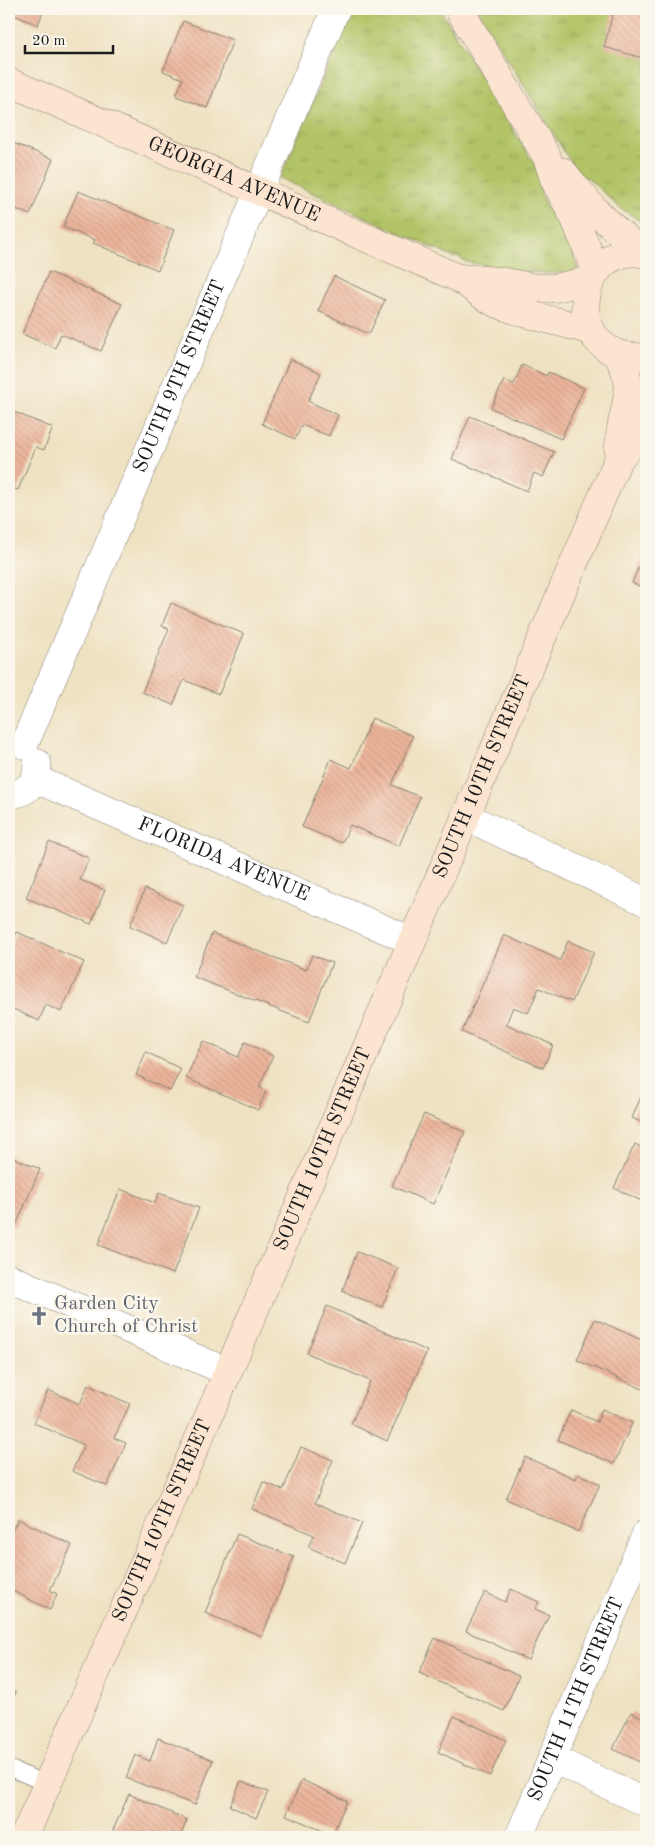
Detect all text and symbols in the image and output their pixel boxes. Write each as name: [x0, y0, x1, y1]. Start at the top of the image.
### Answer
scale bar: [25, 22, 112, 54]
text: 20 m: [32, 34, 66, 49]
street label: GEORGIA AVENUE: [144, 134, 323, 226]
street label: SOUTH 9TH STREET: [130, 277, 230, 476]
street label: SOUTH 10TH STREET: [430, 672, 535, 881]
street label: FLORIDA AVENUE: [135, 814, 312, 906]
street label: SOUTH 10TH STREET: [271, 1045, 375, 1254]
place label: Garden City Church of Christ: [54, 1294, 198, 1337]
church icon: Garden City Church of Christ: [28, 1305, 50, 1327]
street label: SOUTH 10TH STREET: [109, 1417, 216, 1625]
street label: SOUTH 11TH STREET: [525, 1595, 628, 1804]

